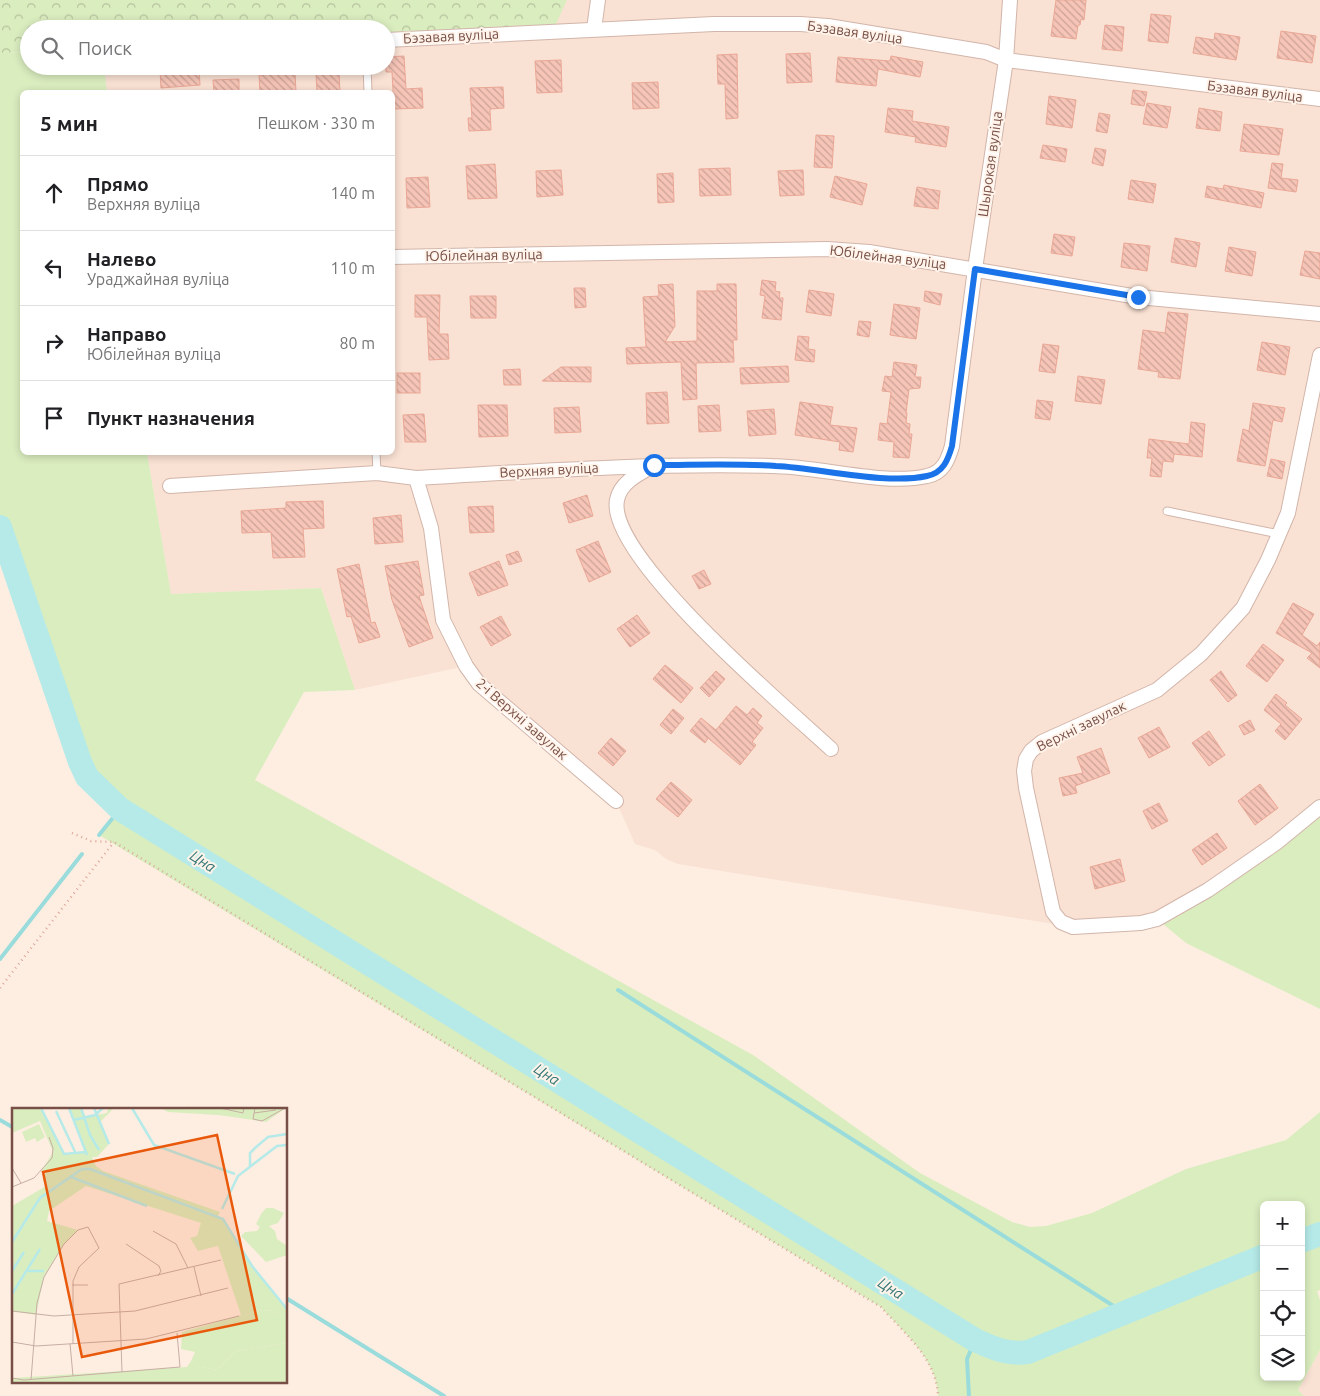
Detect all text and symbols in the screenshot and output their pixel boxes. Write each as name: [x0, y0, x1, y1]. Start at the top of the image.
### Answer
street label: Бэзавая вуліца: [806, 17, 904, 47]
search box: [20, 20, 395, 75]
street label: Бэзавая вуліца: [403, 25, 499, 47]
icon: search: [38, 34, 66, 62]
text: Поиск: [78, 37, 132, 59]
street label: Бэзавая вуліца: [1206, 77, 1304, 105]
street label: Шырокая вуліца: [975, 110, 1005, 218]
text: 5 мин: [40, 111, 98, 135]
text: Пешком · 330 m: [257, 114, 375, 132]
text: Прямо: [87, 173, 149, 195]
icon: ahead: [40, 179, 68, 207]
text: 140 m: [330, 184, 375, 202]
text: Верхняя вуліца: [87, 195, 201, 213]
street label: Юбілейная вуліца: [829, 242, 947, 272]
street label: Юбілейная вуліца: [425, 246, 543, 264]
text: Налево: [87, 248, 156, 270]
icon: left: [40, 254, 68, 282]
text: 110 m: [330, 259, 375, 277]
text: Ураджайная вуліца: [87, 270, 230, 288]
route end: [1127, 286, 1150, 309]
text: Направо: [87, 323, 167, 345]
icon: right: [40, 329, 68, 357]
text: 80 m: [339, 334, 375, 352]
text: Юбілейная вуліца: [87, 345, 221, 363]
icon: arrive: [40, 404, 68, 432]
text: Пункт назначения: [87, 407, 255, 429]
route start: [643, 454, 666, 477]
street label: Верхняя вуліца: [499, 459, 599, 481]
street label: 2-і Верхні завулак: [473, 675, 571, 763]
street label: Верхні завулак: [1034, 697, 1128, 755]
water label: Цна: [187, 847, 219, 875]
water label: Цна: [531, 1060, 563, 1088]
inset map: [12, 1108, 288, 1384]
map controls: [1260, 1201, 1305, 1381]
button: +: [1260, 1201, 1305, 1246]
button: −: [1260, 1246, 1305, 1291]
water label: Цна: [875, 1274, 907, 1302]
button: locate: [1260, 1291, 1305, 1336]
button: layers: [1260, 1336, 1305, 1381]

